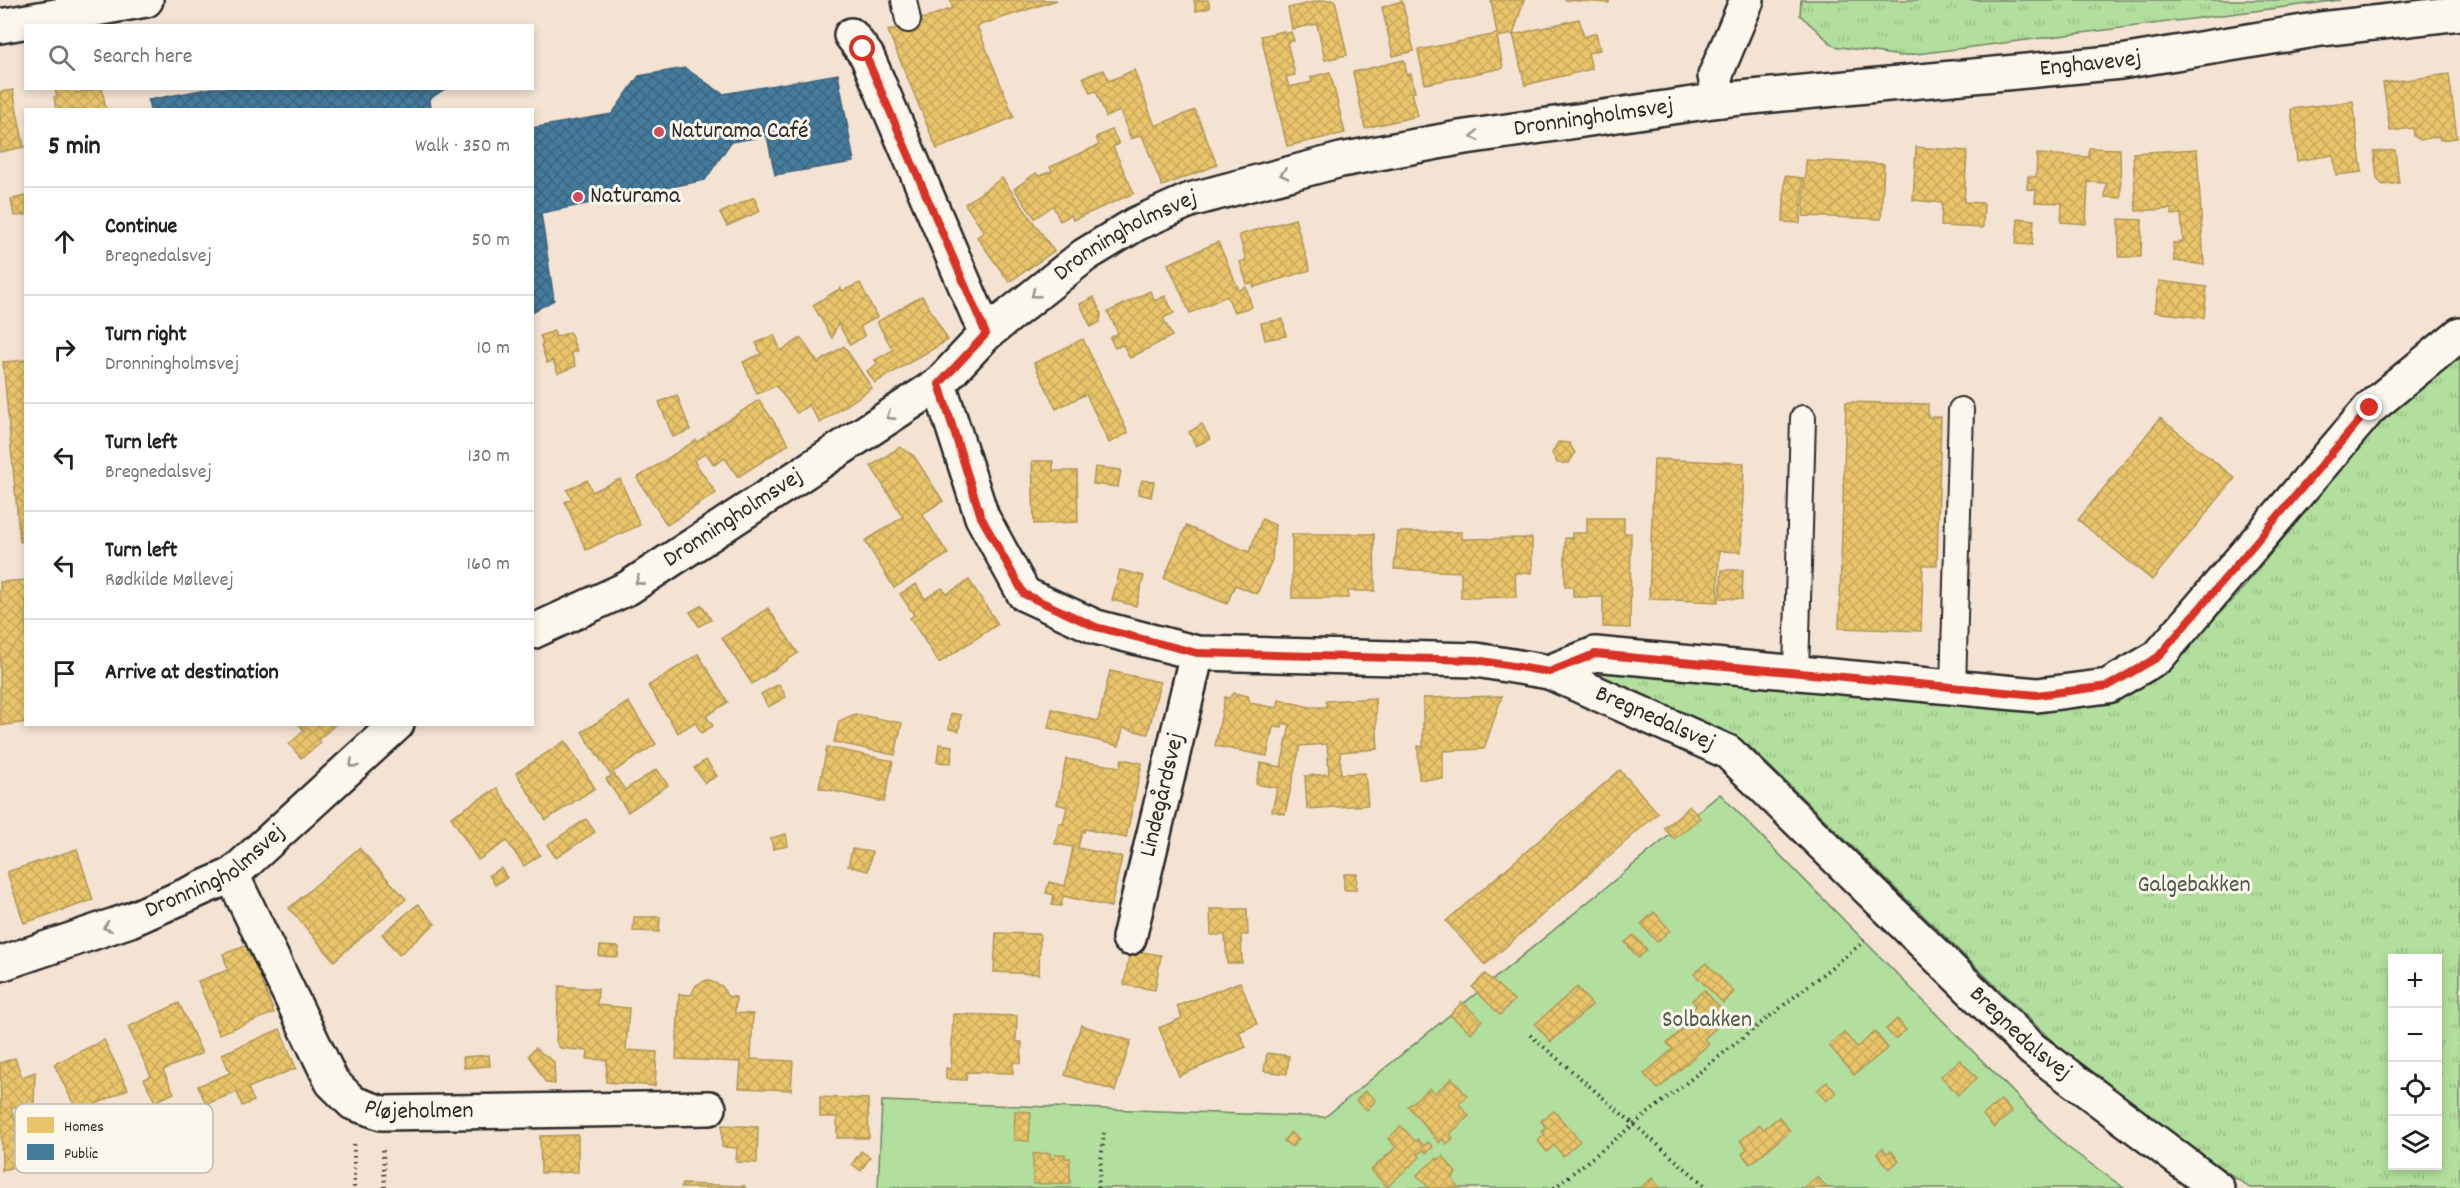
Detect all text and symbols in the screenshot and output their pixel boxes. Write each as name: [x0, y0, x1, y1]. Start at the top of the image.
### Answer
search box: [24, 24, 534, 90]
route start: [849, 35, 875, 61]
icon: search: [45, 41, 78, 74]
text: Search here: [93, 42, 192, 73]
street label: Enghavevej: [2038, 42, 2144, 87]
street label: Dronningholmsvej: [1512, 90, 1676, 147]
place label: Naturama Café: [671, 115, 809, 149]
marker: Naturama Café: [652, 125, 666, 139]
text: 5 min: [48, 129, 101, 166]
one-way arrow: [1470, 130, 1479, 142]
text: Walk · 350 m: [415, 133, 510, 161]
one-way arrow: [1279, 167, 1289, 180]
place label: Naturama: [590, 180, 681, 214]
street label: Dronningholmsvej: [1047, 182, 1201, 290]
marker: Naturama: [571, 190, 585, 204]
text: Continue: [105, 212, 177, 243]
icon: ahead: [48, 225, 81, 258]
text: 50 m: [472, 227, 510, 255]
text: Bregnedalsvej: [105, 243, 212, 271]
one-way arrow: [1031, 287, 1042, 298]
text: Turn right: [105, 320, 187, 351]
icon: right: [48, 333, 81, 366]
text: 10 m: [476, 335, 510, 363]
text: Dronningholmsvej: [105, 351, 239, 379]
route end: [2356, 394, 2382, 420]
one-way arrow: [885, 409, 896, 420]
text: Turn left: [105, 428, 177, 459]
icon: left: [48, 441, 81, 474]
text: 130 m: [468, 443, 510, 471]
text: Bregnedalsvej: [105, 459, 212, 487]
street label: Dronningholmsvej: [657, 460, 810, 577]
text: Turn left: [105, 536, 177, 567]
icon: left: [48, 549, 81, 582]
text: 160 m: [467, 551, 510, 579]
text: Rødkilde Møllevej: [105, 567, 234, 595]
one-way arrow: [635, 574, 646, 585]
icon: arrive: [48, 657, 81, 690]
text: Arrive at destination: [105, 658, 279, 689]
street label: Bregnedalsvej: [1589, 678, 1720, 761]
street label: Lindegårdsvej: [1132, 729, 1194, 861]
one-way arrow: [350, 757, 360, 768]
street label: Dronningholmsvej: [140, 817, 294, 928]
park label: Galgebakken: [2137, 869, 2251, 903]
one-way arrow: [102, 920, 113, 933]
map controls: [2388, 954, 2442, 1170]
button: +: [2388, 954, 2442, 1008]
street label: Bregnedalsvej: [1961, 979, 2078, 1090]
park label: Solbakken: [1662, 1004, 1752, 1038]
button: −: [2388, 1008, 2442, 1062]
button: locate: [2388, 1062, 2442, 1116]
street label: Pløjeholmen: [359, 1091, 474, 1130]
legend: [15, 1104, 213, 1173]
text: Homes: [64, 1116, 104, 1139]
button: layers: [2388, 1116, 2442, 1170]
text: Public: [64, 1143, 98, 1166]

